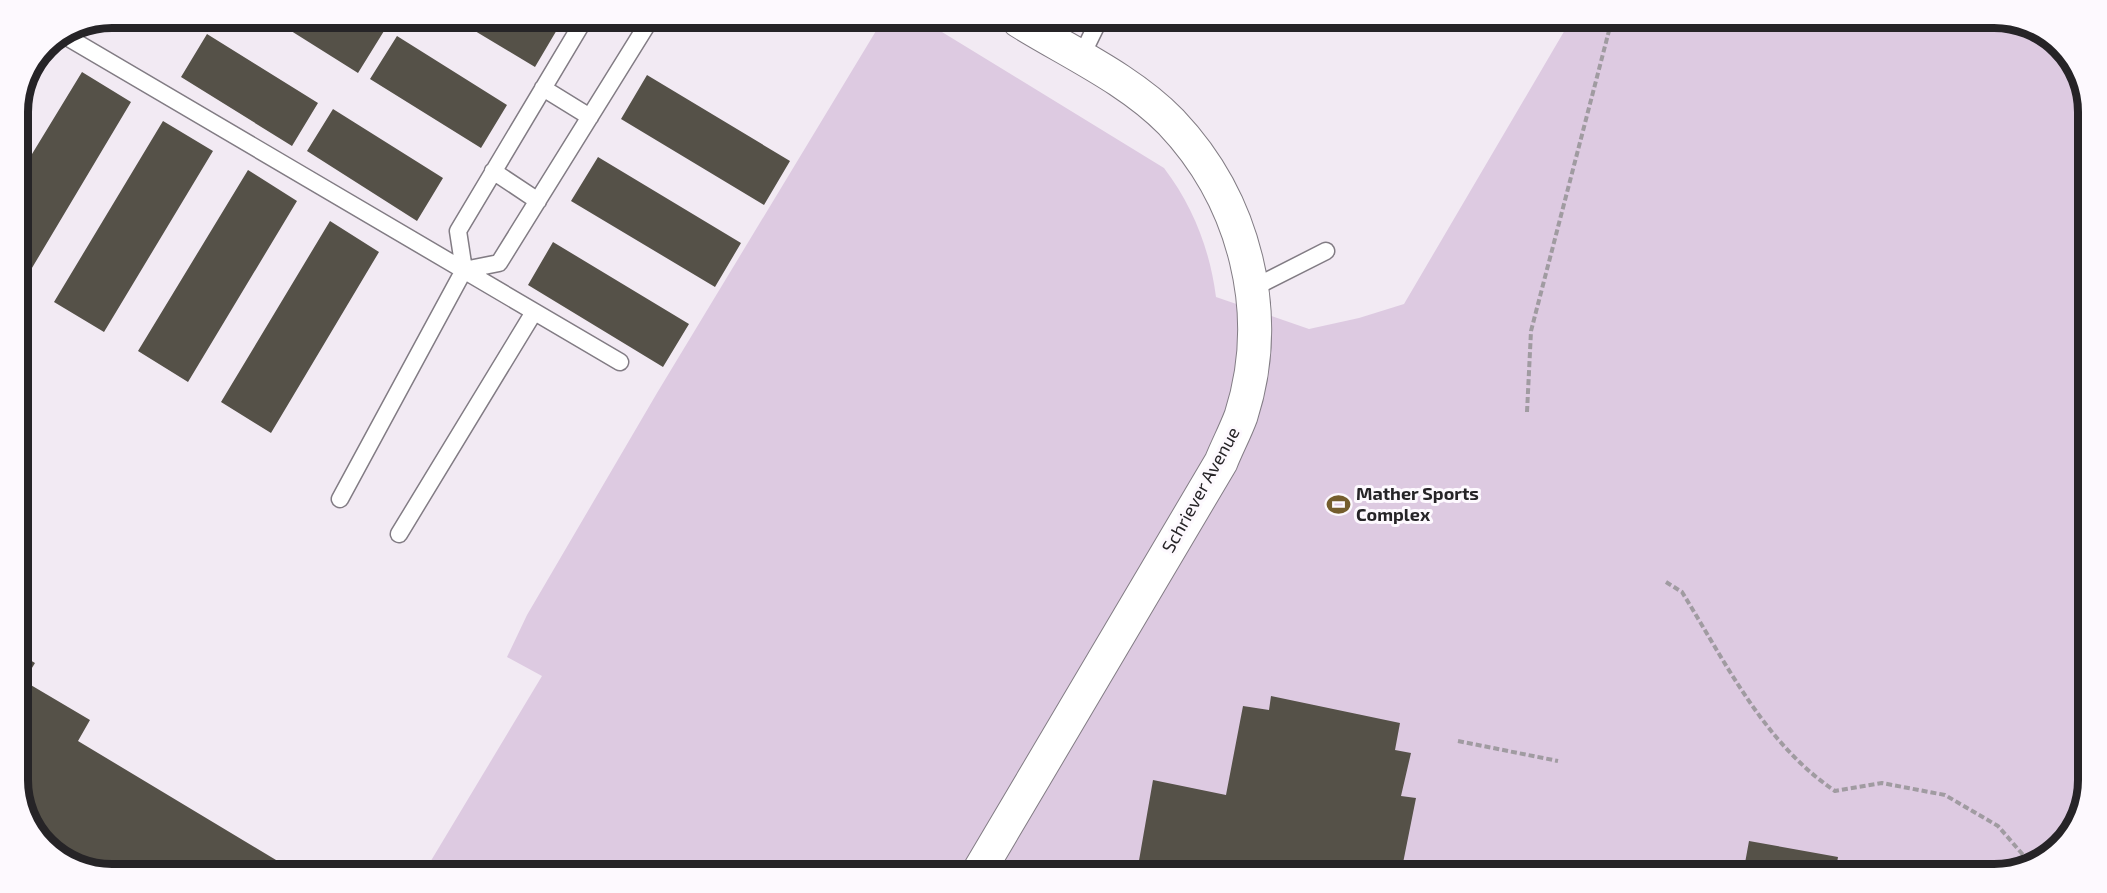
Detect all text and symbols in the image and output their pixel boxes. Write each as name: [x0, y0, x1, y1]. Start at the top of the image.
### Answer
street label: Schriever Avenue: [1156, 423, 1244, 556]
place label: Mather Sports Complex: [1356, 482, 1479, 525]
sports icon: Mather Sports Complex: [1325, 491, 1351, 517]

